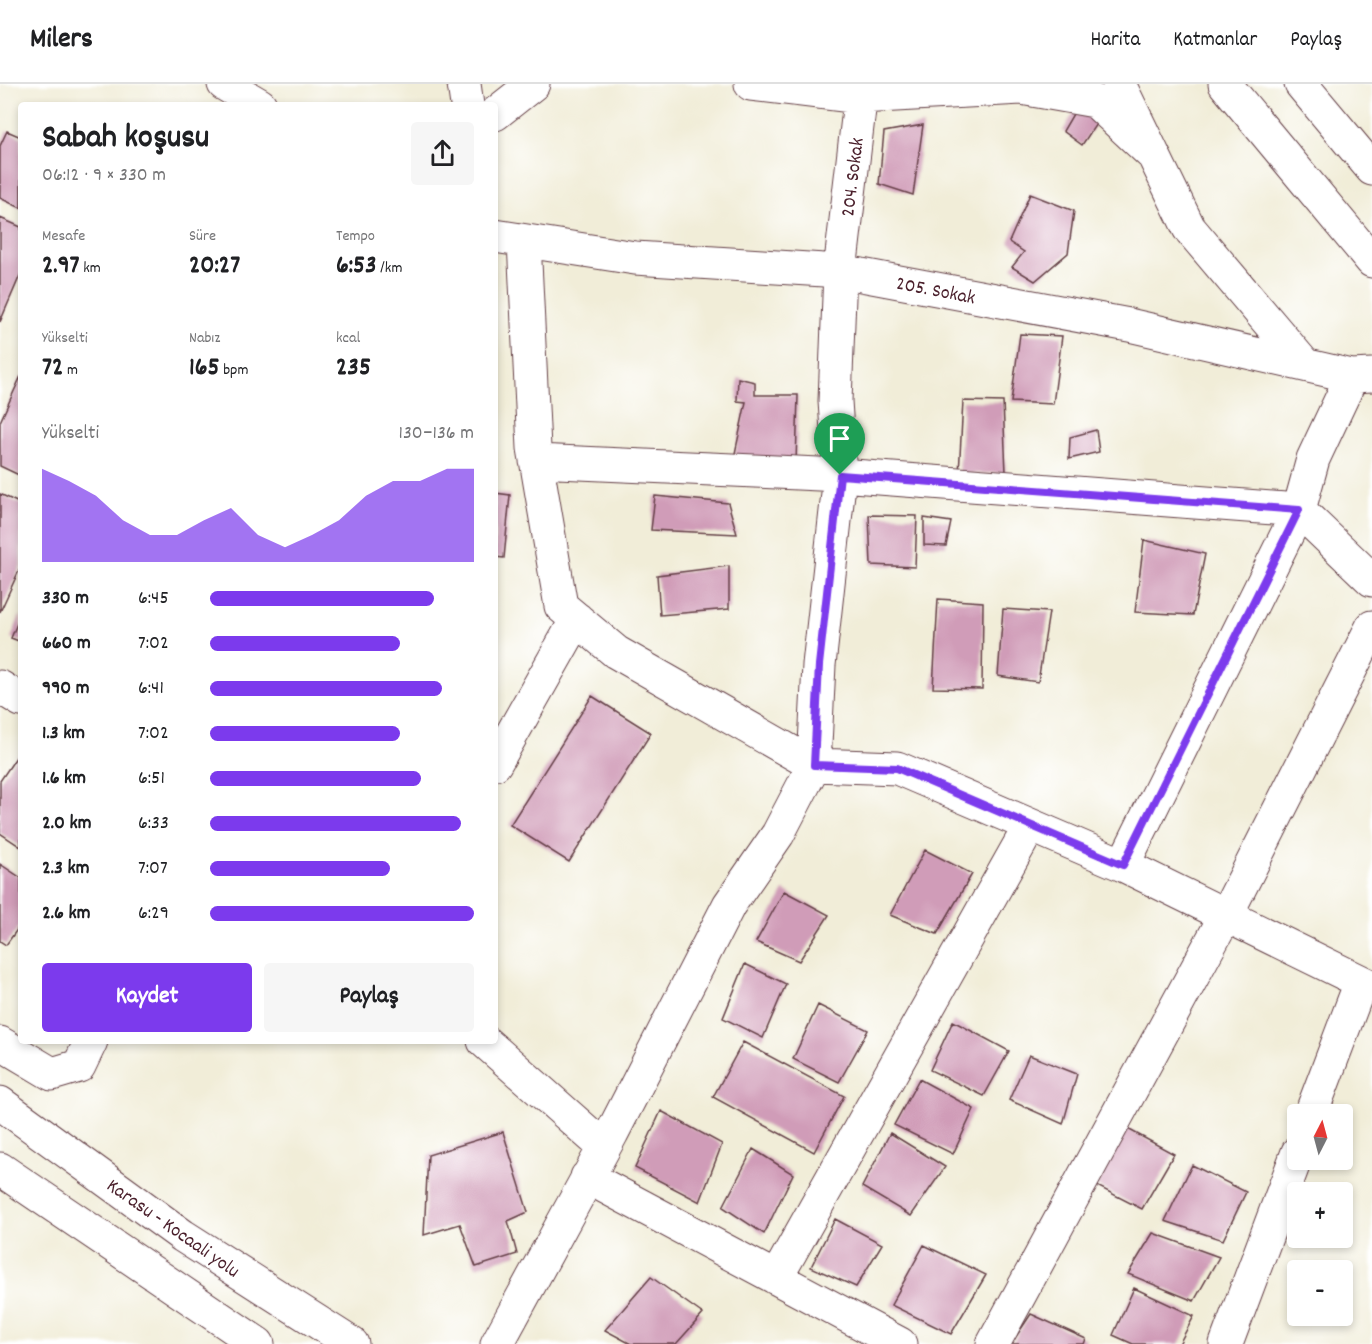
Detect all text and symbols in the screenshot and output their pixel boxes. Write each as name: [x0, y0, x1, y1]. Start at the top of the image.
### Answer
text: Milers: [30, 21, 93, 61]
text: Harita: [1090, 26, 1140, 56]
text: Katmanlar: [1173, 26, 1257, 56]
text: Paylaş: [1290, 26, 1342, 56]
text: Sabah koşusu: [42, 116, 209, 163]
button: share: [411, 122, 474, 185]
street label: 204. Sokak: [835, 136, 873, 218]
text: 06:12 · 9 × 330 m: [42, 162, 166, 190]
text: Mesafe: [42, 225, 85, 248]
text: Süre: [189, 225, 216, 248]
text: Tempo: [336, 225, 375, 248]
text: 2.97: [42, 248, 80, 285]
text: 20:27: [189, 248, 240, 285]
text: 6:53: [336, 248, 377, 285]
text: km: [80, 257, 101, 280]
text: /km: [377, 257, 402, 280]
street label: 205. Sokak: [893, 271, 978, 313]
text: Yükselti: [42, 327, 88, 350]
text: Nabız: [189, 327, 220, 350]
text: kcal: [336, 327, 360, 350]
text: 72: [42, 350, 63, 387]
text: 165: [189, 350, 219, 387]
text: 235: [336, 350, 371, 387]
text: m: [63, 359, 78, 382]
text: bpm: [219, 359, 248, 382]
pin: [814, 413, 865, 475]
text: Yükselti: [42, 420, 99, 448]
text: 130–136 m: [399, 420, 474, 448]
icon: arrive: [823, 422, 856, 455]
text: 330 m: [42, 585, 89, 613]
text: 6:45: [138, 585, 169, 613]
text: 660 m: [42, 630, 91, 658]
text: 7:02: [138, 630, 169, 658]
text: 990 m: [42, 675, 90, 703]
text: 6:41: [138, 675, 164, 703]
text: 1.3 km: [42, 720, 85, 748]
text: 7:02: [138, 720, 169, 748]
text: 1.6 km: [42, 765, 86, 793]
text: 6:51: [138, 765, 165, 793]
text: 2.0 km: [42, 810, 91, 838]
text: 6:33: [138, 810, 169, 838]
text: 2.3 km: [42, 855, 89, 883]
text: 7:07: [138, 855, 168, 883]
text: 2.6 km: [42, 900, 90, 928]
text: 6:29: [138, 900, 169, 928]
button: Kaydet: [42, 963, 252, 1032]
button: Paylaş: [264, 963, 474, 1032]
north arrow: [1287, 1104, 1353, 1170]
map controls: [1287, 1104, 1353, 1326]
street label: Karasu - Kocaali yolu: [100, 1173, 245, 1286]
button: +: [1287, 1182, 1353, 1248]
button: −: [1287, 1260, 1353, 1326]

